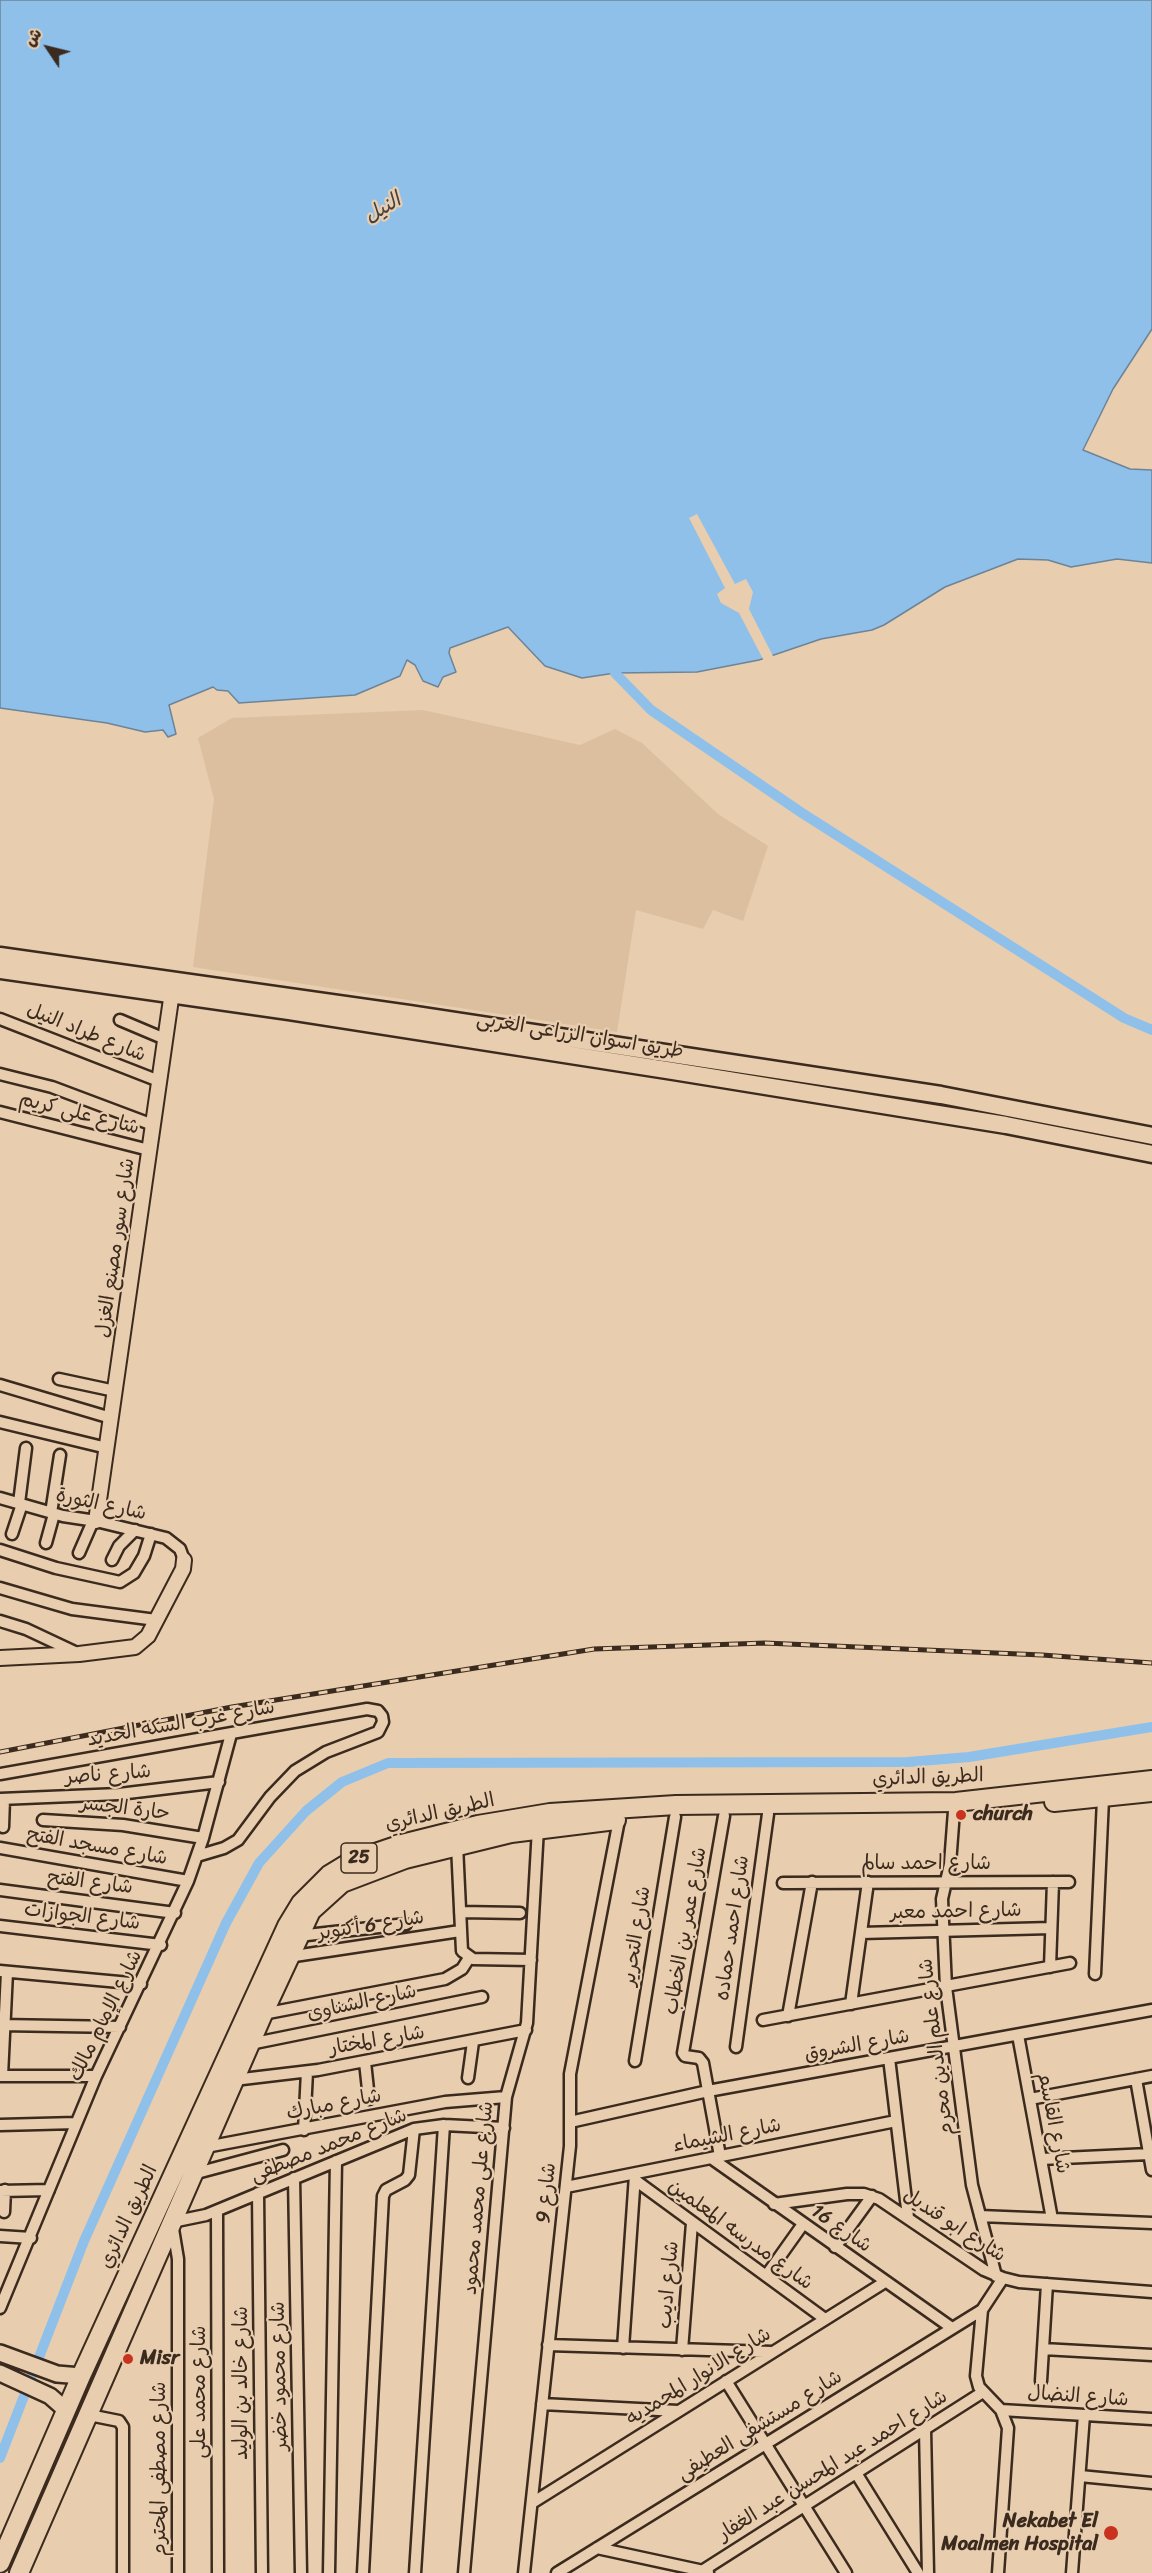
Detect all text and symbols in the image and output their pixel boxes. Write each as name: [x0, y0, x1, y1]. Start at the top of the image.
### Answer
north arrow: [18, 18, 78, 78]
text: ش: [16, 22, 50, 53]
water label: النيل: [360, 188, 406, 230]
street label: شارع طراد النيل: [23, 998, 149, 1068]
street label: طريق اسوان الزراعى الغربى: [475, 1008, 685, 1064]
street label: شارع على كريم: [16, 1087, 142, 1141]
street label: شارع سور مصنع الغزل: [92, 1157, 140, 1339]
street label: شارع الثورة: [53, 1484, 149, 1526]
street label: شارع غرب السكة الحديد: [85, 1696, 277, 1752]
street label: شارع ناصر: [64, 1760, 152, 1790]
street label: الطريق الدائري: [872, 1764, 984, 1792]
street label: الطريق الدائري: [383, 1789, 497, 1837]
street label: حارة الجسر: [79, 1792, 171, 1826]
place label: church: [973, 1803, 1033, 1827]
marker: church: [954, 1808, 968, 1822]
street label: شارع مسجد الفتح: [25, 1823, 169, 1871]
road number: 25: [341, 1843, 377, 1873]
street label: شارع عمر بن الخطاب: [659, 1845, 713, 2017]
street label: شارع احمد سالم: [861, 1852, 991, 1876]
street label: شارع احمد حماده: [711, 1854, 755, 2002]
street label: شارع الفتح: [46, 1866, 134, 1900]
street label: شارع التحرير: [617, 1885, 657, 1987]
street label: شارع الجوازات: [23, 1898, 141, 1936]
street label: شارع احمد معبر: [890, 1899, 1022, 1925]
street label: شارع 6 أكتوبر: [316, 1906, 426, 1946]
street label: شارع الإمام مالك: [64, 1946, 148, 2086]
street label: شارع علم الدين محرم: [914, 1957, 960, 2137]
street label: شارع الشناوى: [305, 1980, 419, 2026]
street label: شارع المختار: [327, 2021, 427, 2061]
street label: شارع الشروق: [802, 2025, 912, 2067]
street label: شارع القاسم: [1031, 2070, 1075, 2176]
street label: شارع مبارك: [285, 2084, 383, 2126]
street label: شارع على محمد محمود: [459, 2100, 499, 2296]
street label: شارع محمد مصطفى: [247, 2104, 411, 2188]
street label: شارع الشيماء: [671, 2114, 783, 2158]
street label: الطريق الدائري: [95, 2161, 163, 2273]
street label: شارع 9: [532, 2162, 562, 2224]
street label: شارع مدرسه المعلمين: [663, 2174, 817, 2296]
street label: شارع ابو قنديل: [898, 2184, 1010, 2268]
street label: شارع 16: [806, 2200, 876, 2258]
street label: شارع اديب: [653, 2240, 685, 2330]
street label: شارع محمود خضر: [267, 2301, 293, 2451]
street label: شارع خالد بن الوليد: [230, 2306, 254, 2460]
street label: شارع الانوار المحمديه: [622, 2323, 776, 2431]
street label: شارع محمد على: [188, 2326, 212, 2458]
place label: Misr: [140, 2347, 179, 2371]
marker: Misr: [121, 2352, 135, 2366]
street label: شارع مستشفى العطيفى: [673, 2365, 847, 2487]
street label: شارع مصطفى المحترم: [148, 2381, 172, 2557]
street label: شارع النضال: [1027, 2381, 1129, 2413]
street label: شارع احمد عبد المحسن عبد الغفار: [714, 2385, 952, 2547]
place label: Nekabet El Moalmen Hospital: [941, 2510, 1098, 2557]
marker: Nekabet El Moalmen Hospital: [1102, 2524, 1120, 2542]

